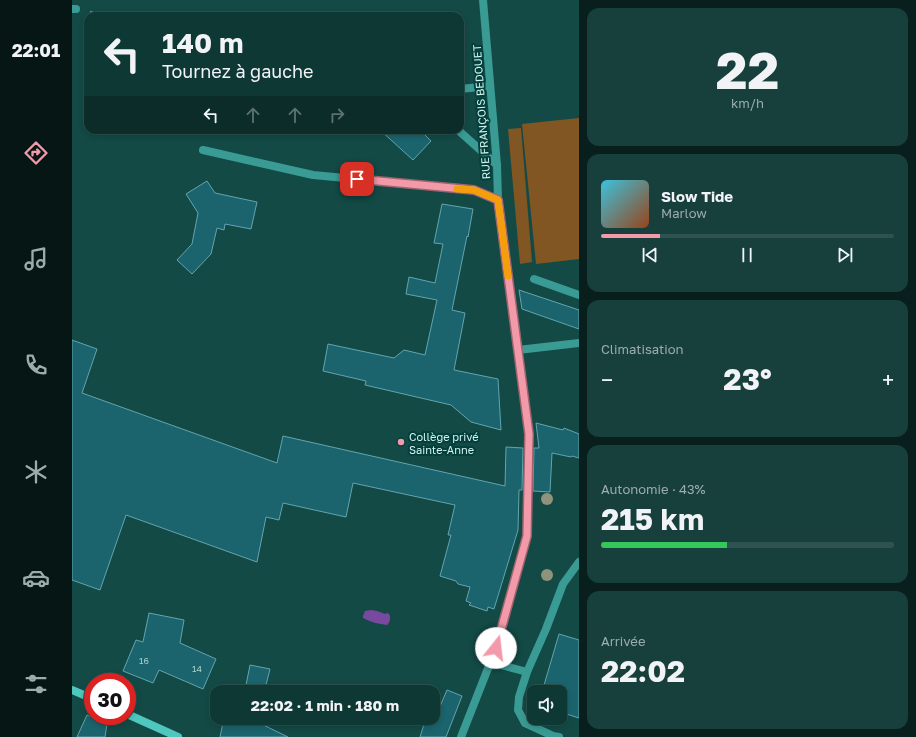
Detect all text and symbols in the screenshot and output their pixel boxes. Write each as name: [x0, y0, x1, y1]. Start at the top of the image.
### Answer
text: 140 m: [162, 26, 244, 59]
icon: left: [96, 28, 148, 80]
text: 22: [716, 38, 779, 100]
text: 22:01: [12, 39, 60, 61]
street label: RUE FRANÇOIS BEDOUET: [470, 44, 492, 180]
text: Tournez à gauche: [162, 60, 314, 82]
text: km/h: [731, 95, 764, 111]
icon: left: [200, 104, 222, 126]
icon: ahead: [242, 104, 264, 126]
icon: ahead: [284, 104, 306, 126]
icon: right: [326, 104, 348, 126]
icon: directions: [22, 139, 50, 167]
pin: [340, 162, 374, 196]
icon: arrive: [346, 168, 368, 190]
text: Slow Tide: [661, 187, 733, 205]
text: Marlow: [661, 205, 707, 221]
icon: previous: [639, 244, 661, 266]
icon: pause: [736, 244, 758, 266]
icon: next: [834, 244, 856, 266]
icon: music: [22, 245, 50, 273]
text: Climatisation: [601, 341, 683, 357]
icon: phone: [22, 351, 50, 379]
text: 23°: [723, 361, 772, 397]
text: −: [601, 366, 613, 393]
text: +: [882, 366, 894, 393]
place label: Collège privé Sainte-Anne: [409, 430, 479, 456]
marker: Collège privé Sainte-Anne: [396, 437, 406, 447]
icon: climate: [22, 458, 50, 486]
text: Autonomie · 43%: [601, 481, 706, 497]
text: 215 km: [601, 501, 704, 537]
icon: car: [22, 564, 50, 592]
position arrow: [475, 627, 517, 669]
text: Arrivée: [601, 633, 645, 649]
text: 22:02: [601, 653, 685, 689]
house number: 16: [139, 655, 149, 666]
house number: 14: [192, 663, 202, 674]
icon: filters: [22, 670, 50, 698]
speed limit sign: 30: [84, 673, 136, 725]
map controls: [527, 685, 567, 725]
button: sound: [527, 685, 567, 725]
text: 22:02 · 1 min · 180 m: [251, 696, 399, 714]

